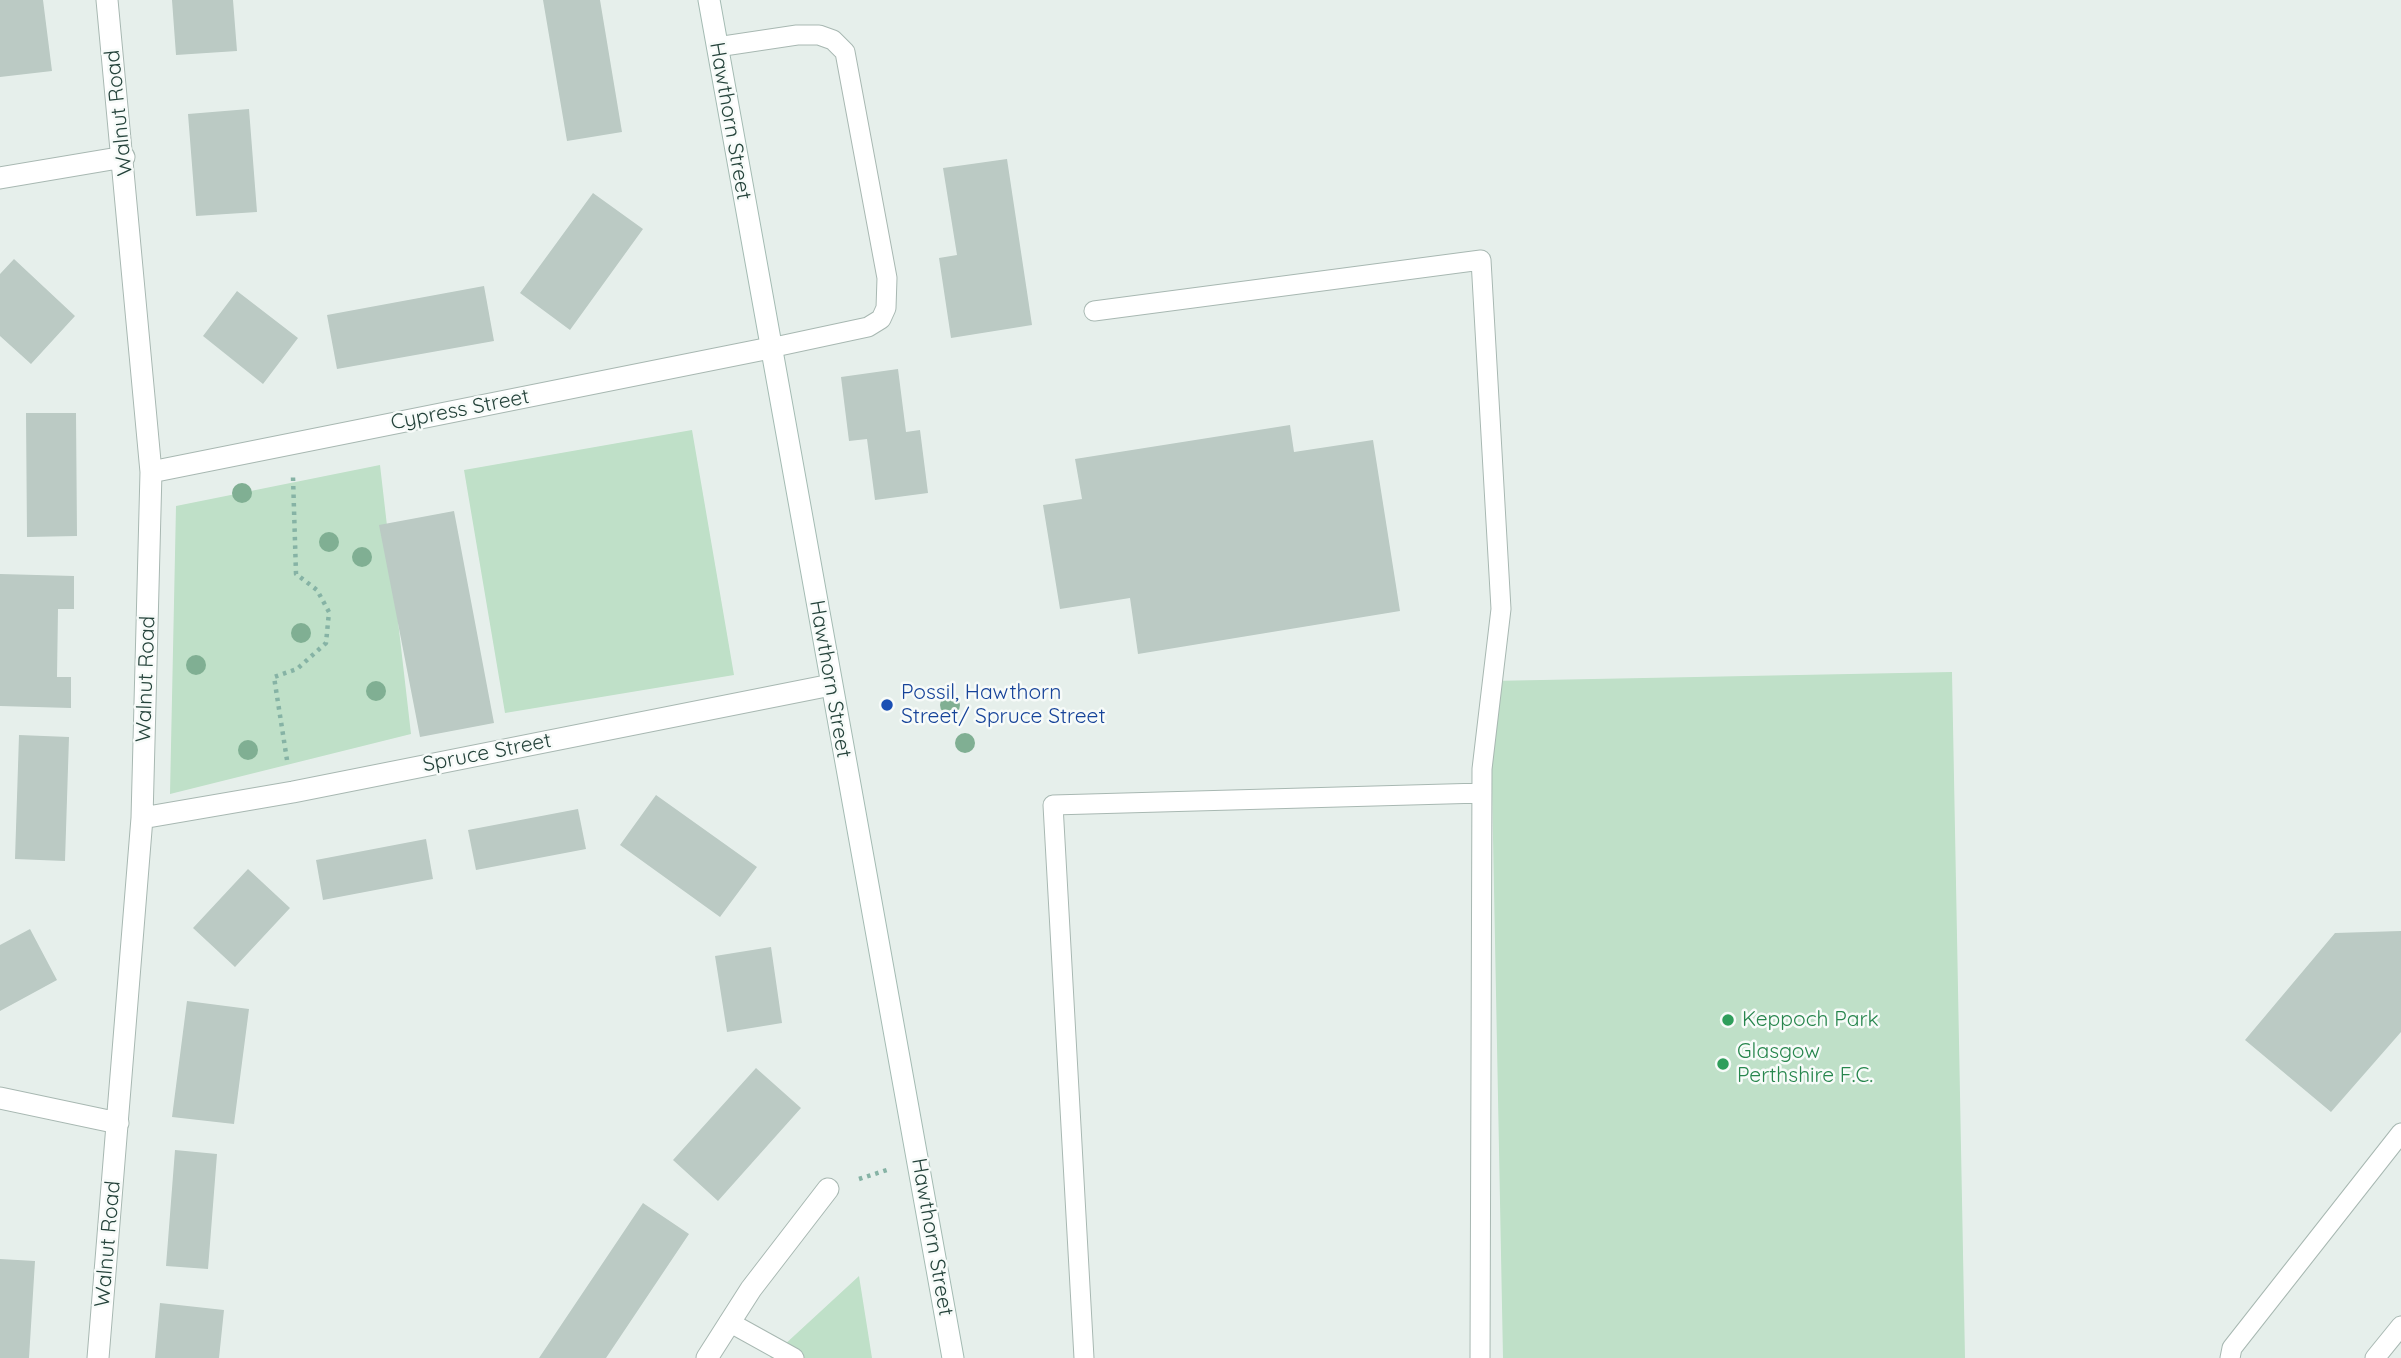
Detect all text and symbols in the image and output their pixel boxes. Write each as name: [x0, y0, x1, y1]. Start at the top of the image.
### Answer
street label: Hawthorn Street: [704, 40, 756, 202]
street label: Walnut Road: [100, 49, 138, 177]
street label: Cypress Street: [389, 384, 531, 436]
street label: Hawthorn Street: [804, 598, 856, 760]
street label: Walnut Road: [131, 615, 161, 743]
place label: Possil, Hawthorn Street/ Spruce Street: [901, 680, 1106, 730]
marker: Possil, Hawthorn Street/ Spruce Street: [879, 697, 895, 713]
street label: Spruce Street: [421, 728, 553, 778]
place label: Keppoch Park: [1742, 1007, 1879, 1033]
marker: Keppoch Park: [1720, 1012, 1736, 1028]
place label: Glasgow Perthshire F.C.: [1737, 1039, 1873, 1089]
marker: Glasgow Perthshire F.C.: [1715, 1056, 1731, 1072]
street label: Hawthorn Street: [906, 1156, 958, 1318]
street label: Walnut Road: [90, 1180, 126, 1308]

